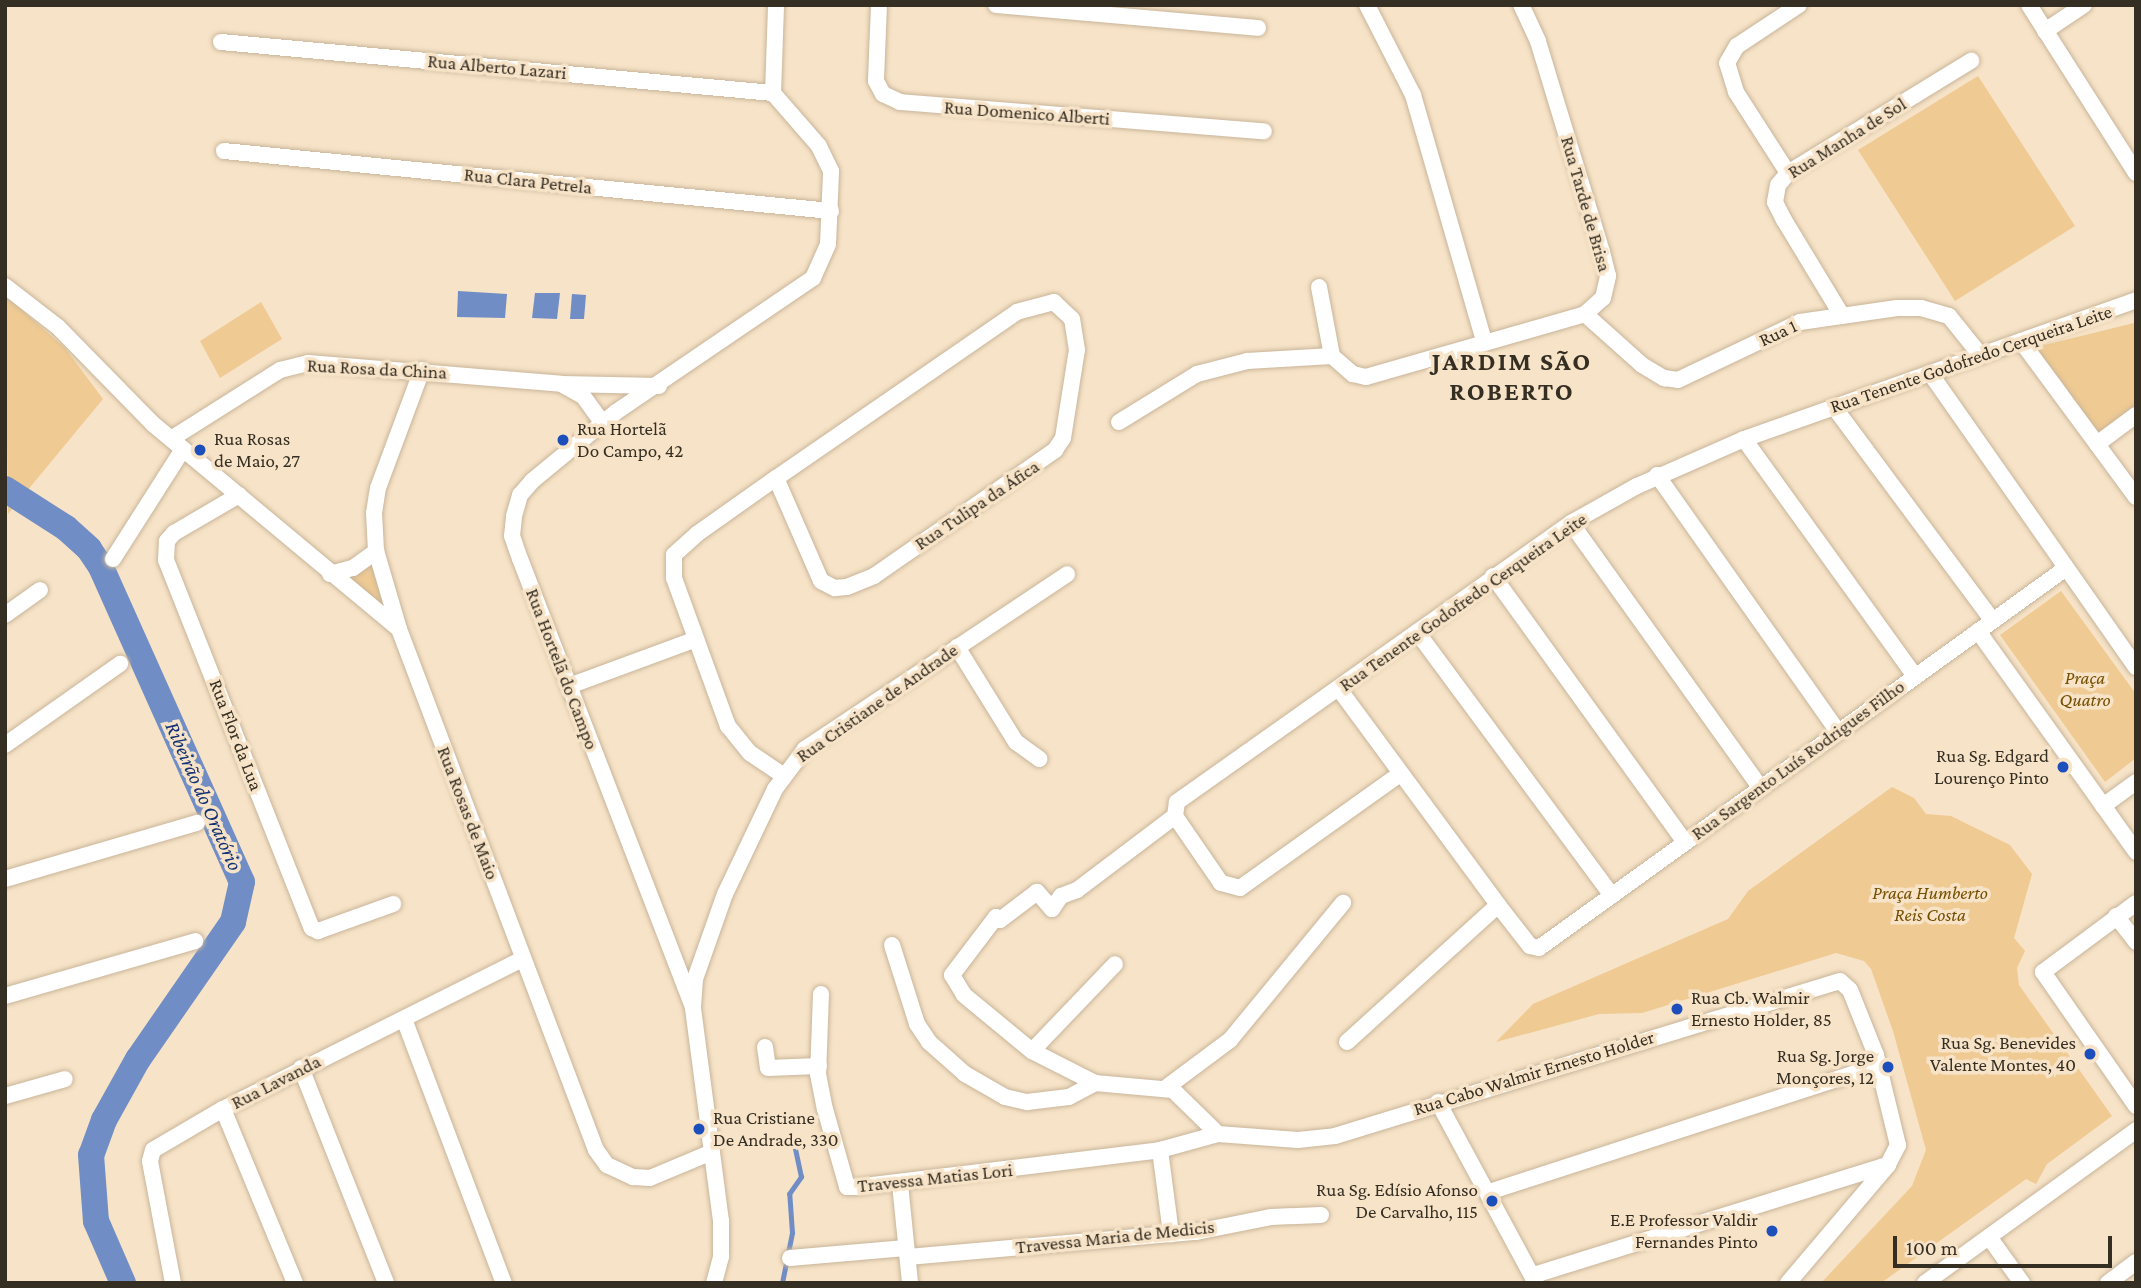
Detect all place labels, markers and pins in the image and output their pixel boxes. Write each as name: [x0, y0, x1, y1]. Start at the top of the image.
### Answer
place label: Rua Hortelã Do Campo, 42: [577, 418, 683, 462]
place label: Rua Rosas de Maio, 27: [214, 428, 300, 472]
marker: Rua Hortelã Do Campo, 42: [555, 432, 571, 448]
marker: Rua Rosas de Maio, 27: [192, 442, 208, 458]
place label: Rua Sg. Edgard Lourenço Pinto: [1934, 745, 2049, 789]
marker: Rua Sg. Edgard Lourenço Pinto: [2055, 759, 2071, 775]
place label: Rua Cb. Walmir Ernesto Holder, 85: [1691, 987, 1832, 1031]
marker: Rua Cb. Walmir Ernesto Holder, 85: [1669, 1001, 1685, 1017]
place label: Rua Sg. Benevides Valente Montes, 40: [1930, 1032, 2076, 1076]
place label: Rua Sg. Jorge Monçores, 12: [1776, 1045, 1874, 1089]
marker: Rua Sg. Benevides Valente Montes, 40: [2082, 1046, 2098, 1062]
marker: Rua Sg. Jorge Monçores, 12: [1880, 1059, 1896, 1075]
place label: Rua Cristiane De Andrade, 330: [713, 1107, 839, 1151]
marker: Rua Cristiane De Andrade, 330: [691, 1121, 707, 1137]
place label: Rua Sg. Edísio Afonso De Carvalho, 115: [1316, 1179, 1478, 1223]
marker: Rua Sg. Edísio Afonso De Carvalho, 115: [1484, 1193, 1500, 1209]
place label: E.E Professor Valdir Fernandes Pinto: [1610, 1209, 1758, 1253]
marker: E.E Professor Valdir Fernandes Pinto: [1764, 1223, 1780, 1239]

